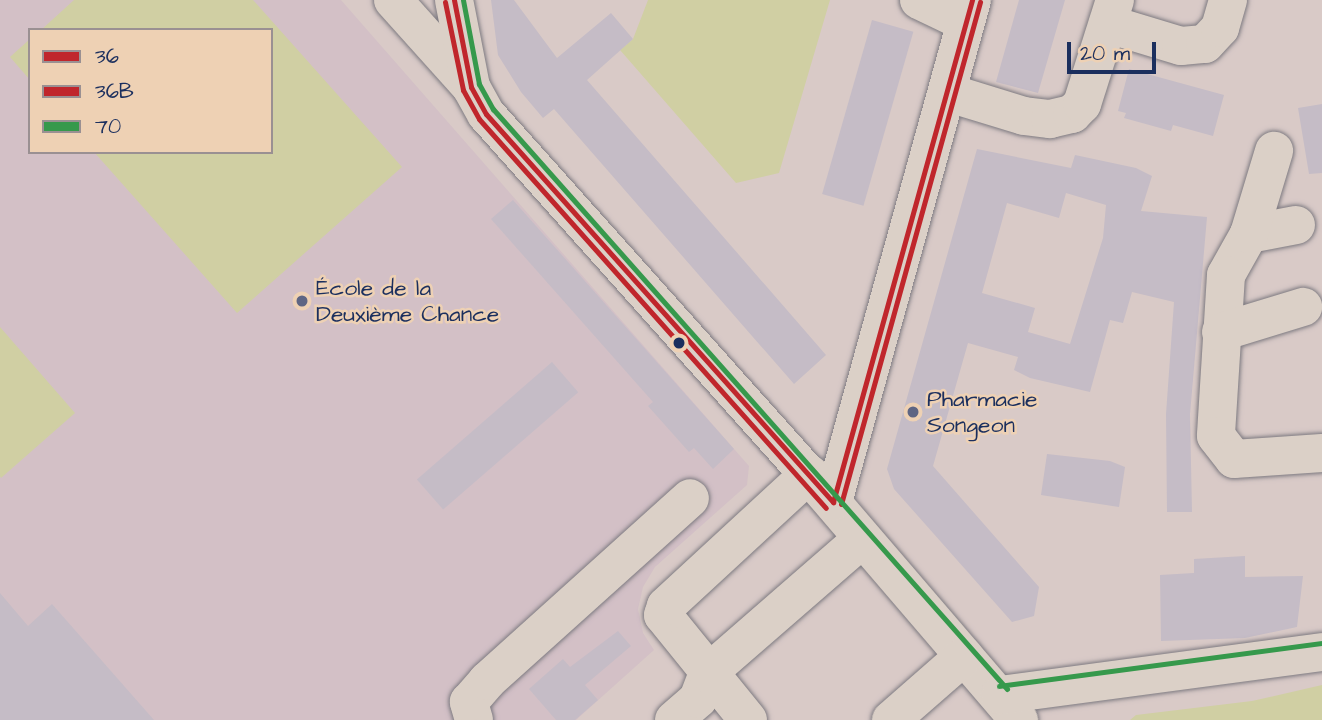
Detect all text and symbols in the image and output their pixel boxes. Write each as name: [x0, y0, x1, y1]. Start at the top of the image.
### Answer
legend: [28, 28, 273, 154]
scale bar: [1070, 28, 1159, 72]
text: 20 m: [1080, 39, 1130, 68]
text: 36: [95, 42, 119, 71]
text: 36B: [95, 77, 134, 106]
text: 70: [95, 112, 121, 141]
place label: École de la Deuxième Chance: [316, 274, 499, 328]
marker: École de la Deuxième Chance: [294, 293, 310, 309]
unlabelled marker: [672, 336, 686, 350]
place label: Pharmacie Songeon: [927, 385, 1038, 439]
marker: Pharmacie Songeon: [905, 404, 921, 420]

